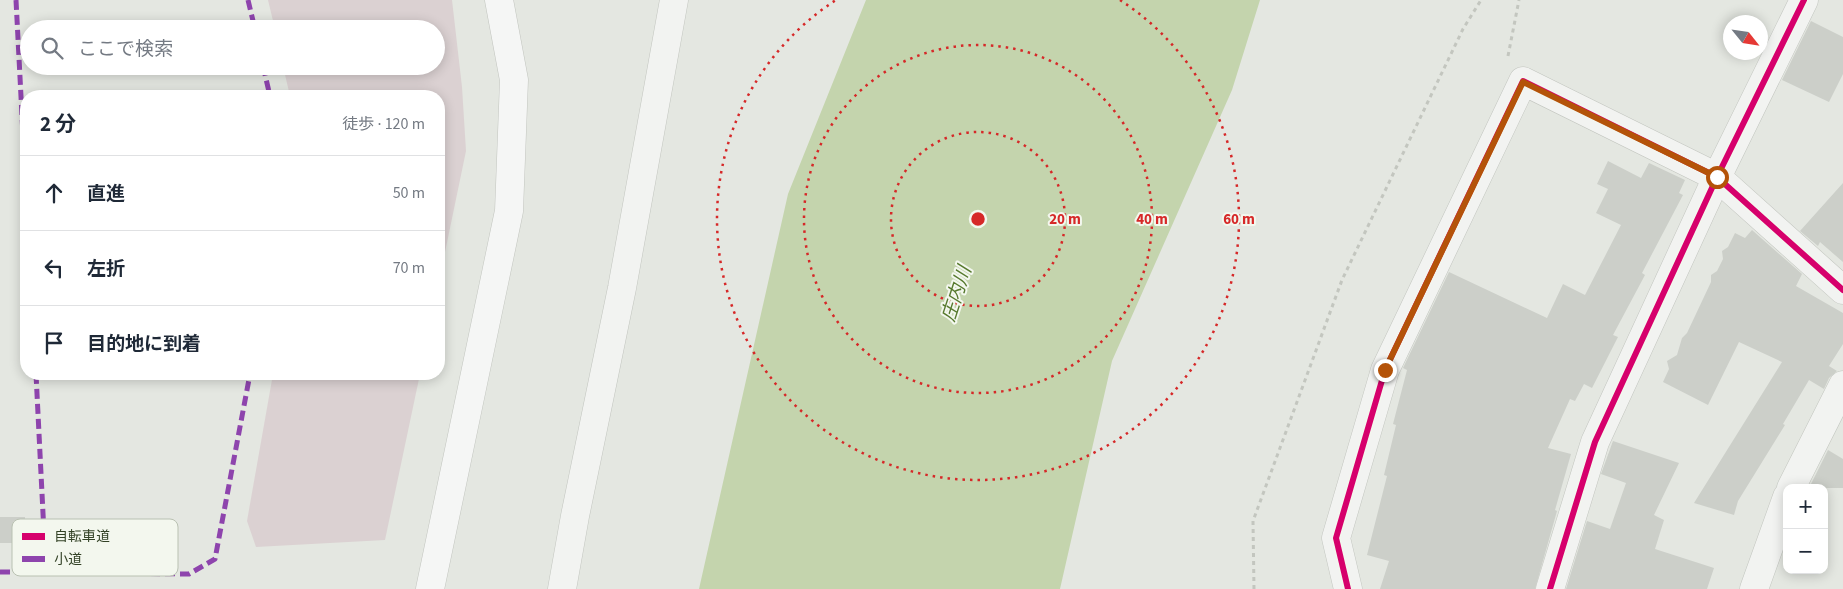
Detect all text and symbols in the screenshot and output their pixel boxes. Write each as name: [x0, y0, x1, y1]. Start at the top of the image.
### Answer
north arrow: [1723, 15, 1768, 60]
search box: [20, 20, 445, 75]
icon: search: [38, 34, 66, 62]
text: ここで検索: [78, 36, 173, 63]
text: 2 分: [40, 109, 76, 139]
text: 徒歩 · 120 m: [342, 113, 425, 135]
route start: [1706, 166, 1729, 189]
icon: ahead: [40, 179, 68, 207]
text: 直進: [87, 181, 125, 208]
text: 50 m: [393, 182, 425, 204]
text: 20 m: [1049, 209, 1081, 230]
text: 40 m: [1136, 209, 1168, 230]
text: 60 m: [1223, 209, 1255, 230]
centre of rings: [969, 210, 987, 228]
icon: left: [40, 254, 68, 282]
text: 左折: [87, 256, 125, 283]
text: 70 m: [393, 257, 425, 279]
water label: 庄内川: [935, 261, 979, 325]
icon: arrive: [40, 329, 68, 357]
text: 目的地に到着: [87, 331, 201, 358]
route end: [1374, 359, 1397, 382]
map controls: [1783, 484, 1828, 574]
button: +: [1783, 484, 1828, 529]
legend: [12, 519, 178, 576]
text: 自転車道: [54, 527, 110, 547]
button: −: [1783, 529, 1828, 574]
text: 小道: [54, 550, 82, 570]

